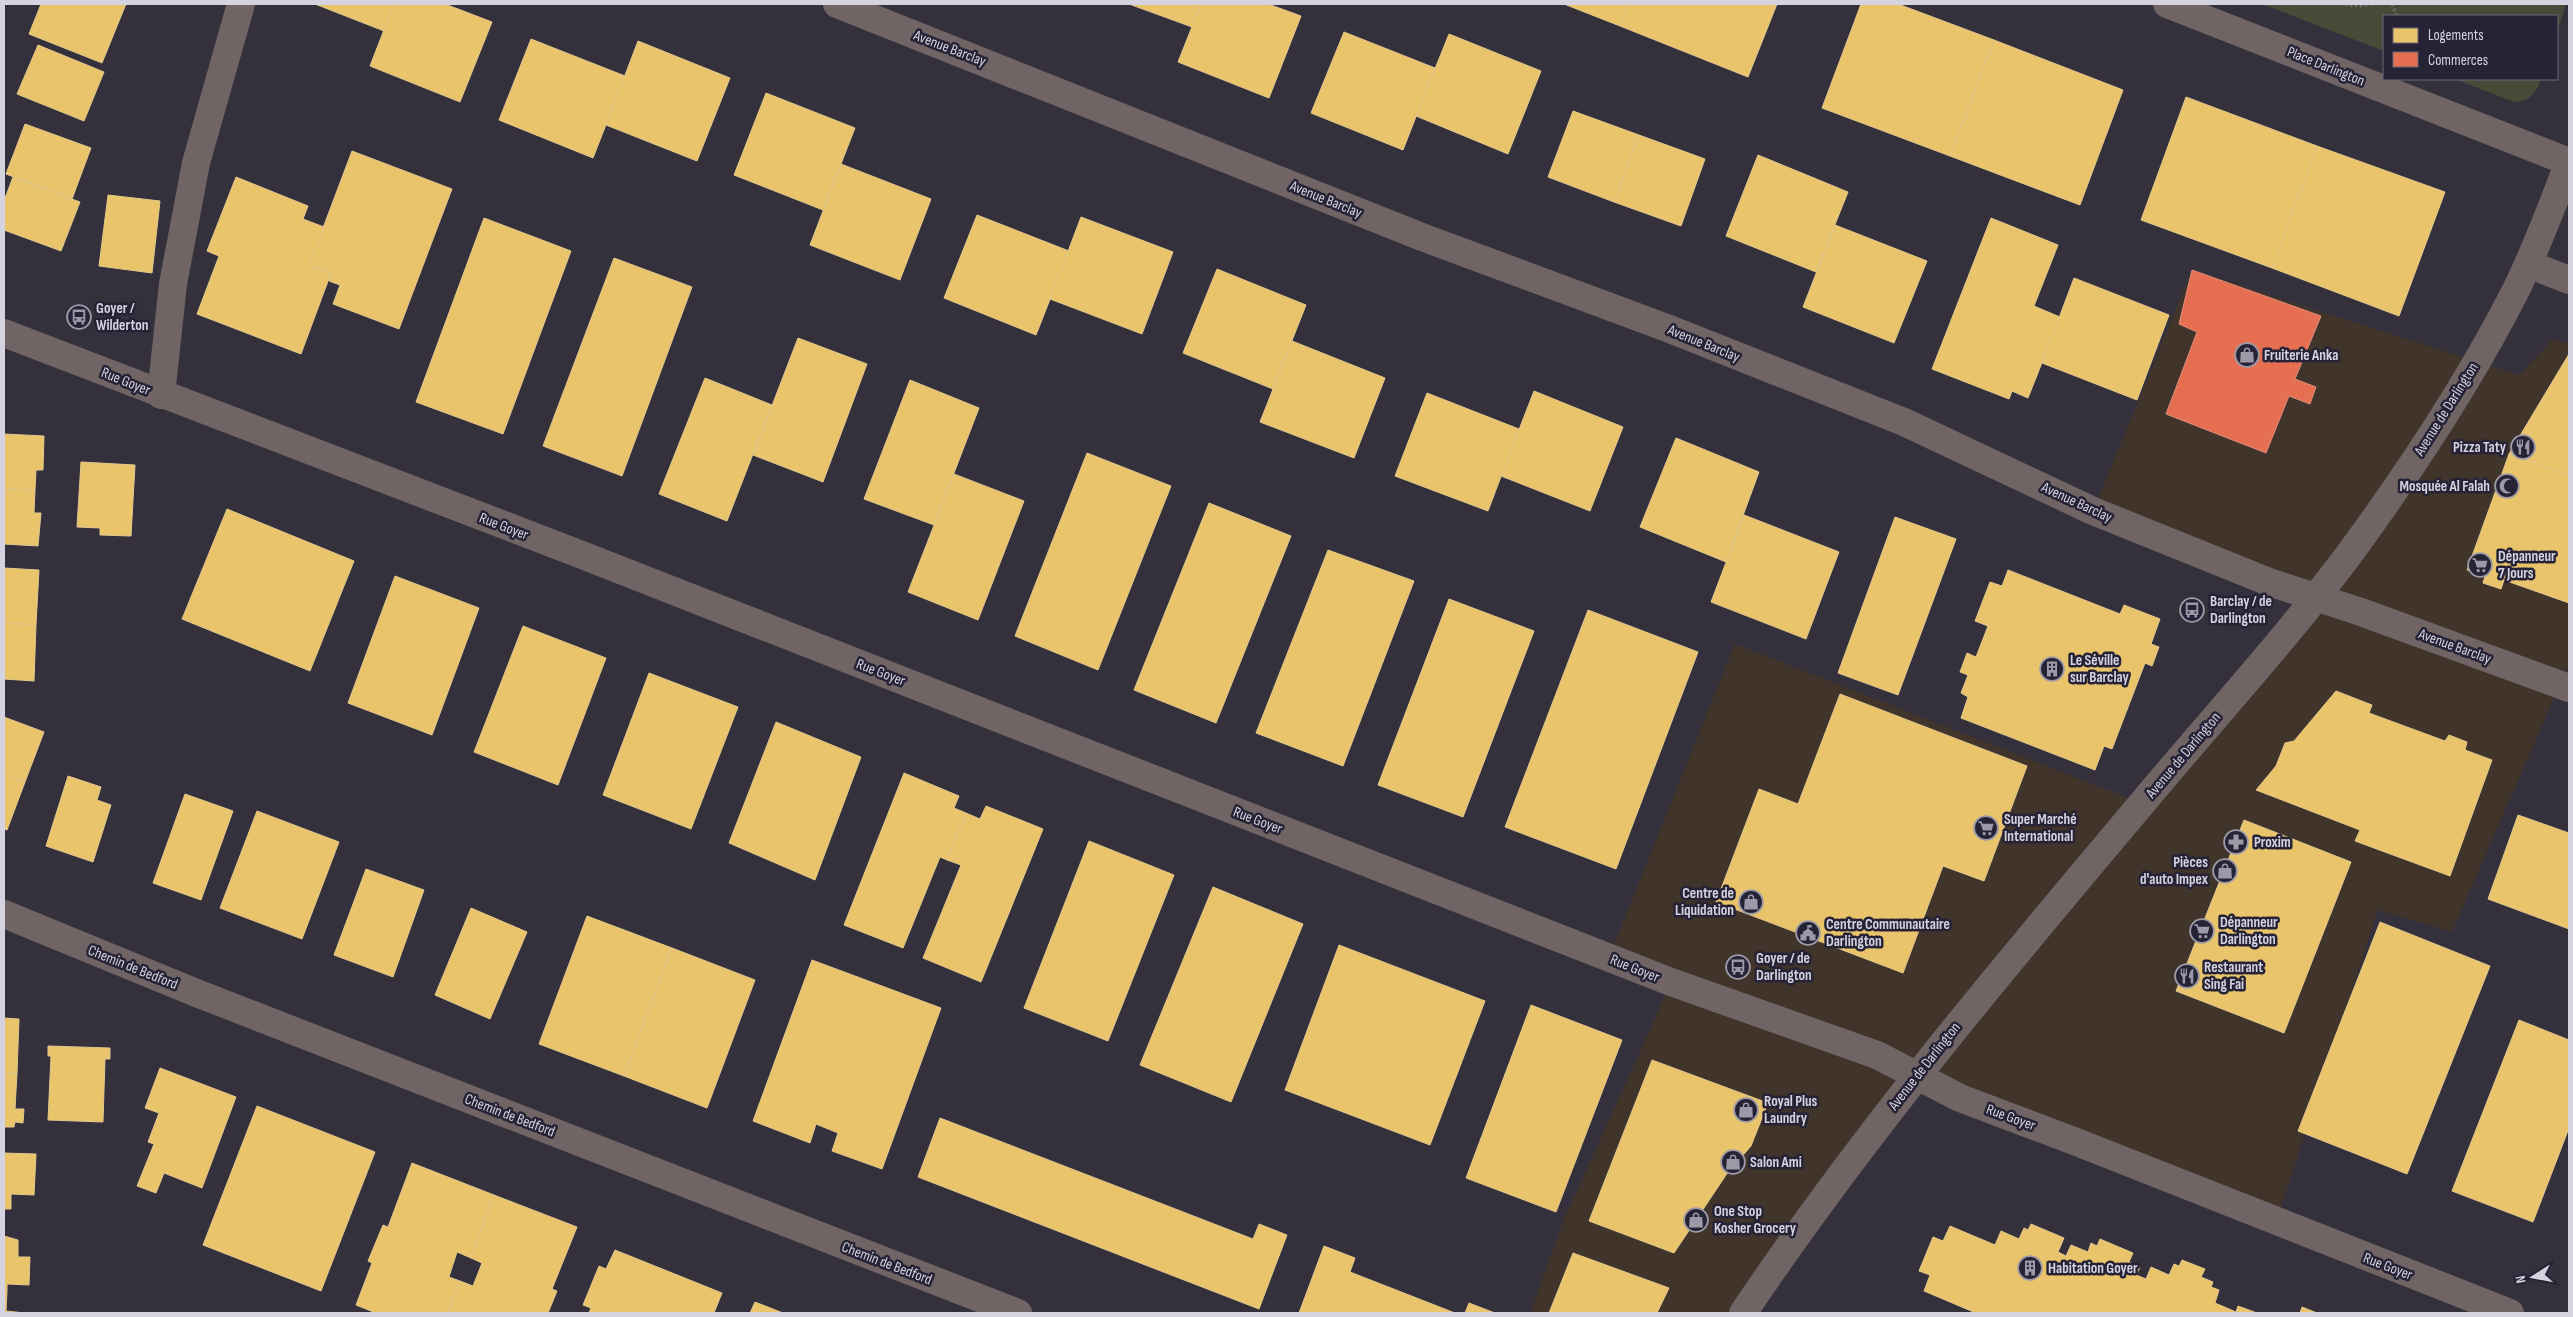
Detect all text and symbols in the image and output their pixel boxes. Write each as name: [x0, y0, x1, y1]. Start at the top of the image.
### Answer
legend: [2383, 15, 2558, 80]
street label: Avenue Barclay: [910, 26, 989, 71]
text: Logements: [2428, 26, 2484, 45]
street label: Place Darlington: [2284, 42, 2367, 91]
text: Commerces: [2428, 51, 2488, 70]
street label: Avenue Barclay: [1286, 176, 1365, 223]
place label: Goyer / Wilderton: [96, 299, 148, 335]
bus stop icon: Goyer / Wilderton: [66, 304, 92, 330]
street label: Avenue Barclay: [1664, 320, 1743, 367]
shop icon: Fruiterie Anka: [2234, 342, 2260, 368]
place label: Fruiterie Anka: [2264, 346, 2338, 365]
street label: Avenue de Darlington: [2410, 359, 2483, 460]
street label: Rue Goyer: [98, 363, 154, 400]
restaurant icon: Pizza Taty: [2510, 434, 2536, 460]
place label: Pizza Taty: [2453, 438, 2507, 457]
mosque icon: Mosquée Al Falah: [2494, 473, 2520, 499]
street label: Avenue Barclay: [2037, 477, 2115, 527]
place label: Mosquée Al Falah: [2400, 477, 2490, 496]
street label: Rue Goyer: [476, 508, 532, 545]
place label: Dépanneur 7 Jours: [2498, 547, 2556, 583]
supermarket icon: Dépanneur 7 Jours: [2467, 552, 2493, 578]
place label: Barclay / de Darlington: [2210, 592, 2272, 628]
bus stop icon: Barclay / de Darlington: [2179, 597, 2205, 623]
street label: Avenue Barclay: [2415, 624, 2494, 668]
place label: Le Séville sur Barclay: [2070, 651, 2130, 687]
street label: Rue Goyer: [853, 654, 909, 691]
building icon: Le Séville sur Barclay: [2039, 656, 2065, 682]
street label: Avenue de Darlington: [2141, 708, 2225, 803]
street label: Rue Goyer: [1230, 802, 1286, 839]
place label: Super Marché International: [2004, 810, 2077, 846]
supermarket icon: Super Marché International: [1973, 815, 1999, 841]
pharmacy icon: Proxim: [2223, 829, 2249, 855]
place label: Proxim: [2254, 833, 2291, 852]
place label: Pièces d'auto Impex: [2140, 853, 2209, 889]
shop icon: Pièces d'auto Impex: [2212, 858, 2238, 884]
place label: Centre de Liquidation: [1675, 884, 1734, 920]
shop icon: Centre de Liquidation: [1738, 889, 1764, 915]
place label: Dépanneur Darlington: [2220, 913, 2278, 949]
place label: Centre Communautaire Darlington: [1826, 915, 1950, 951]
supermarket icon: Dépanneur Darlington: [2189, 918, 2215, 944]
public building icon: Centre Communautaire Darlington: [1795, 920, 1821, 946]
street label: Chemin de Bedford: [85, 941, 180, 994]
place label: Goyer / de Darlington: [1756, 949, 1812, 985]
street label: Rue Goyer: [1607, 950, 1663, 987]
bus stop icon: Goyer / de Darlington: [1725, 954, 1751, 980]
place label: Restaurant Sing Fai: [2204, 958, 2263, 994]
restaurant icon: Restaurant Sing Fai: [2174, 963, 2200, 989]
street label: Avenue de Darlington: [1884, 1019, 1965, 1115]
street label: Chemin de Bedford: [462, 1090, 558, 1141]
place label: Royal Plus Laundry: [1764, 1092, 1818, 1128]
shop icon: Royal Plus Laundry: [1733, 1097, 1759, 1123]
street label: Rue Goyer: [1984, 1100, 2039, 1135]
shop icon: Salon Ami: [1720, 1149, 1746, 1175]
place label: Salon Ami: [1750, 1153, 1802, 1172]
place label: One Stop Kosher Grocery: [1714, 1202, 1797, 1238]
shop icon: One Stop Kosher Grocery: [1683, 1207, 1709, 1233]
street label: Chemin de Bedford: [839, 1238, 935, 1289]
street label: Rue Goyer: [2360, 1248, 2416, 1285]
north arrow: [2508, 1252, 2558, 1302]
building icon: Habitation Goyer: [2017, 1255, 2043, 1281]
place label: Habitation Goyer: [2048, 1259, 2138, 1278]
text: N: [2512, 1274, 2530, 1285]

